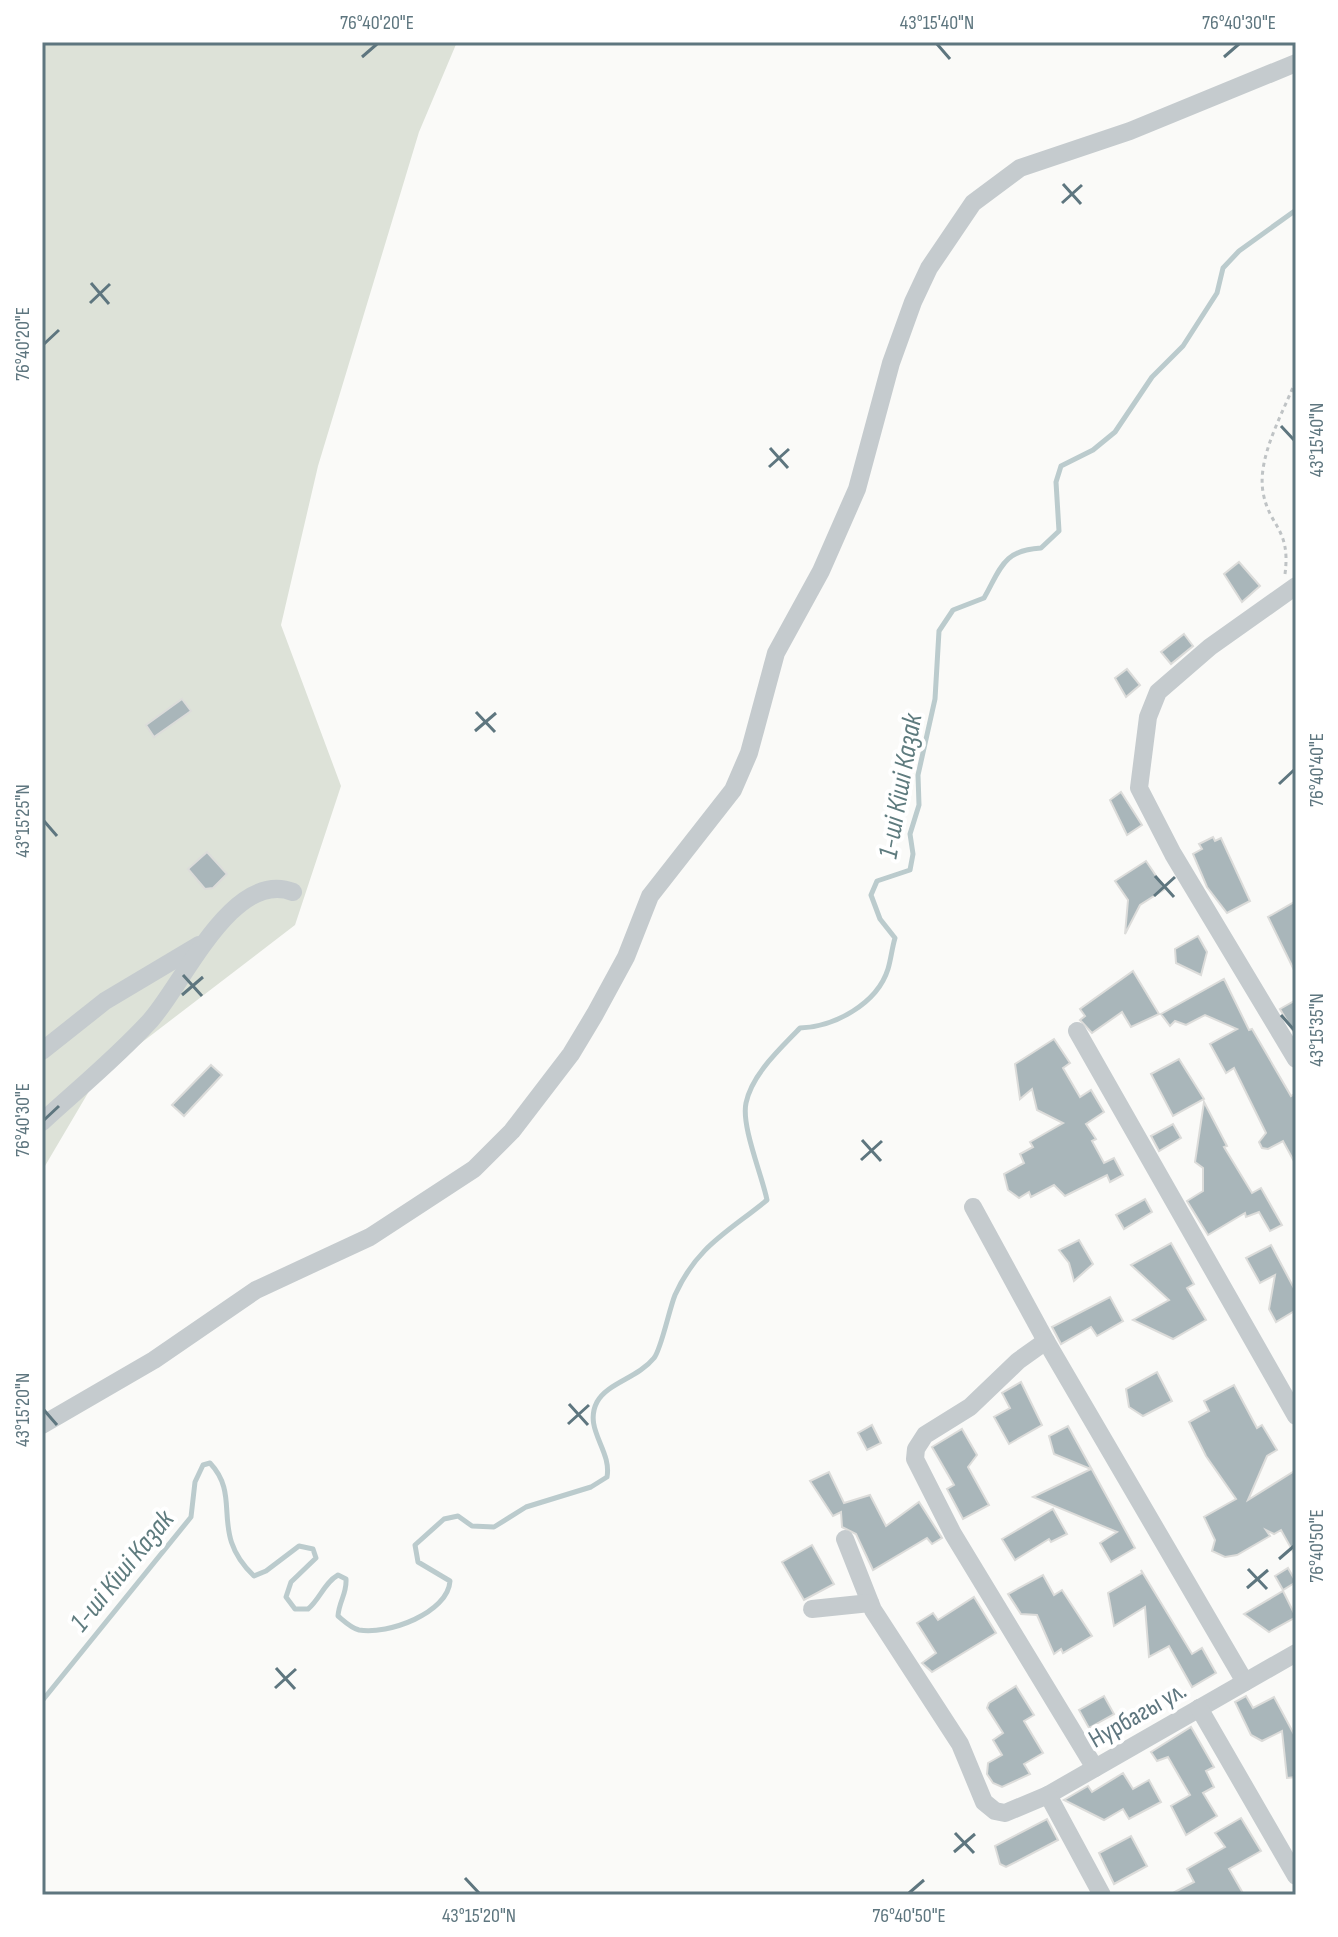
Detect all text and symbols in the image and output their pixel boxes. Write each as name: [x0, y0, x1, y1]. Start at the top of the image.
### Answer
text: 76°40'20"E: [340, 11, 414, 35]
text: 43°15'40"N: [900, 11, 974, 35]
text: 76°40'30"E: [1202, 11, 1276, 35]
text: 76°40'20"E: [11, 307, 35, 381]
text: 43°15'40"N: [1305, 403, 1329, 477]
water label: 1-ші Кіші Казак: [872, 710, 930, 861]
text: 76°40'40"E: [1305, 733, 1329, 807]
text: 43°15'25"N: [11, 784, 35, 858]
text: 43°15'35"N: [1305, 993, 1329, 1067]
text: 76°40'30"E: [11, 1083, 35, 1157]
text: 43°15'20"N: [11, 1373, 35, 1447]
water label: 1-ші Кіші Казак: [63, 1503, 182, 1638]
text: 76°40'50"E: [1305, 1509, 1329, 1583]
street label: Нурбагы ул.: [1084, 1675, 1192, 1756]
text: 43°15'20"N: [442, 1904, 516, 1928]
text: 76°40'50"E: [872, 1904, 946, 1928]

